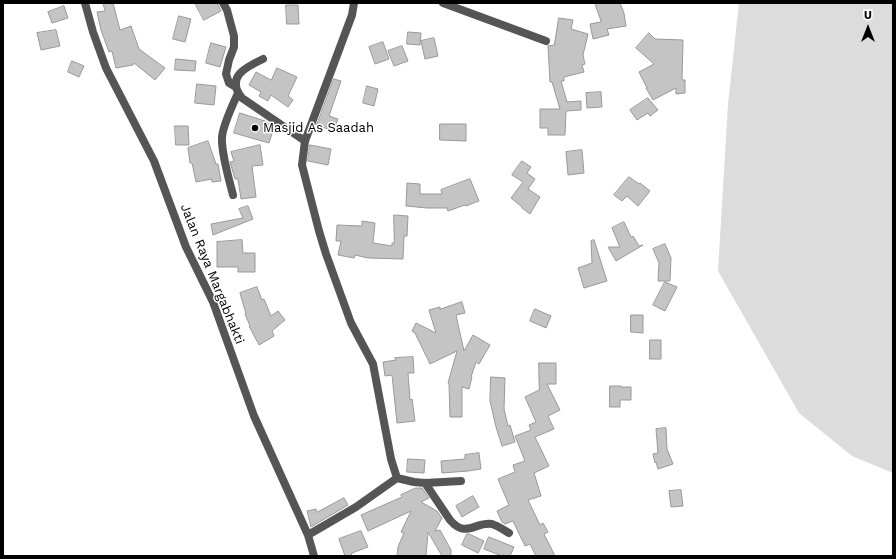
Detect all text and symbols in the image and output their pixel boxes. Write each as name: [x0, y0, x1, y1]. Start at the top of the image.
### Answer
north arrow: [848, 8, 888, 48]
text: U: [864, 9, 872, 22]
place label: Masjid As Saadah: [263, 120, 374, 136]
marker: Masjid As Saadah: [250, 123, 260, 133]
street label: Jalan Raya Margabhakti: [177, 202, 247, 346]

